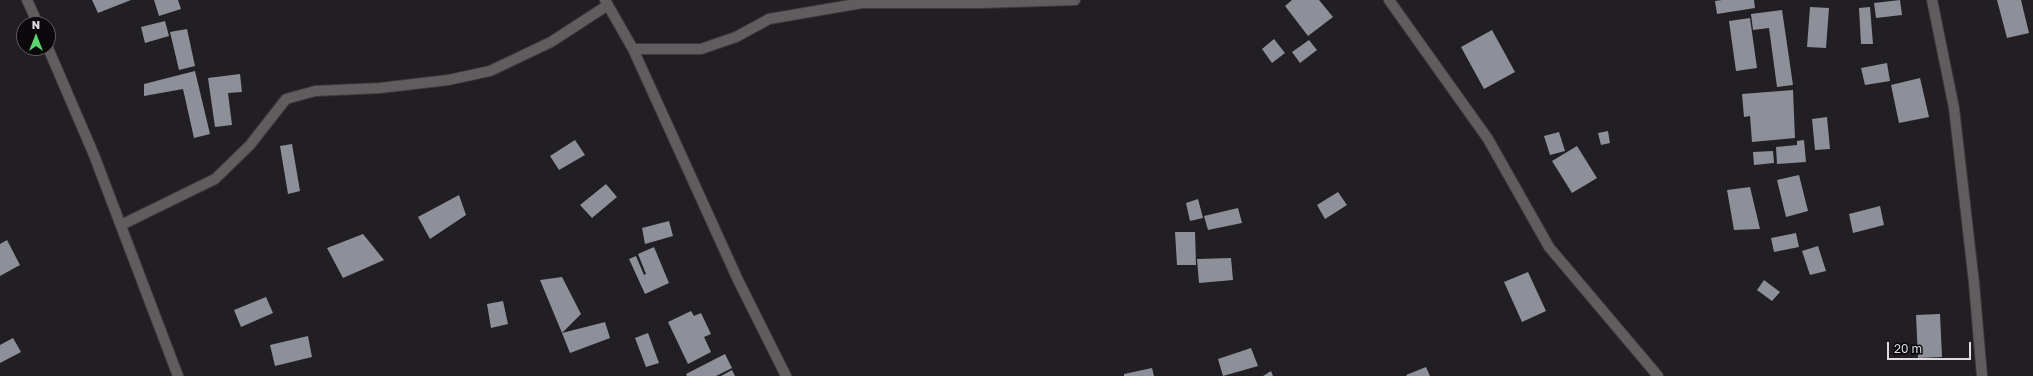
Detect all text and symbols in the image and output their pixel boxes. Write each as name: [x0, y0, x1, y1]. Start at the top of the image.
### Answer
north arrow: [16, 16, 56, 56]
text: N: [32, 18, 40, 31]
scale bar: [1889, 334, 1973, 360]
text: 20 m: [1894, 341, 1922, 356]

